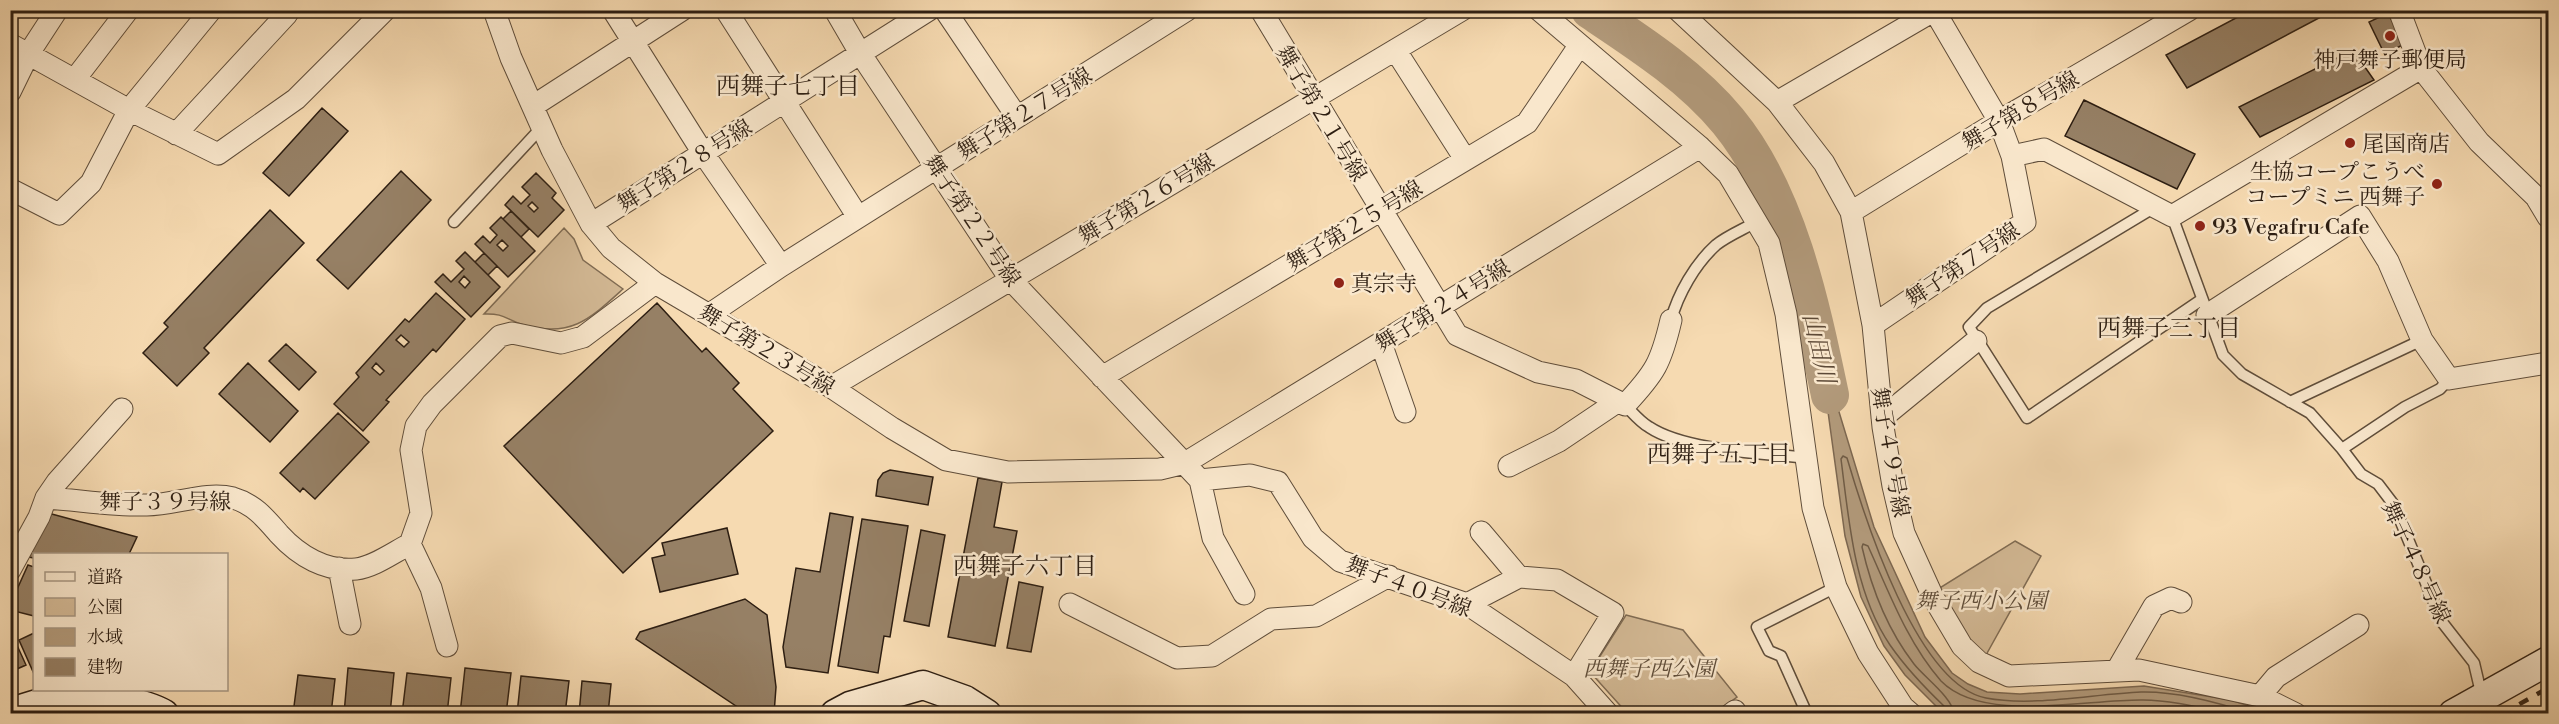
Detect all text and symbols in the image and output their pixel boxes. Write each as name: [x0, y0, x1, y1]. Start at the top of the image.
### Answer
marker: 神戸舞子郵便局: [2383, 29, 2397, 43]
street label: 舞子第２１号線: [1269, 41, 1372, 187]
place label: 神戸舞子郵便局: [2313, 47, 2467, 74]
street label: 舞子第２７号線: [952, 62, 1097, 167]
street label: 舞子第８号線: [1957, 66, 2084, 157]
district label: 西舞子七丁目: [716, 72, 860, 102]
street label: 舞子第２８号線: [612, 114, 757, 219]
place label: 尾国商店: [2362, 131, 2450, 158]
marker: 尾国商店: [2343, 136, 2357, 150]
street label: 舞子第２６号線: [1074, 148, 1220, 251]
street label: 舞子第２２号線: [918, 149, 1026, 292]
place label: 生協コープこうべ コープミニ 西舞子: [2246, 159, 2425, 211]
street label: 舞子第２５号線: [1282, 175, 1428, 278]
marker: 生協コープこうべ コープミニ 西舞子: [2430, 177, 2444, 191]
place label: 93 Vegafru Cafe: [2212, 214, 2370, 241]
street label: 舞子第７号線: [1901, 217, 2025, 313]
marker: 93 Vegafru Cafe: [2193, 219, 2207, 233]
street label: 舞子第２４号線: [1370, 254, 1515, 359]
place label: 真宗寺: [1351, 271, 1417, 298]
marker: 真宗寺: [1332, 276, 1346, 290]
street label: 舞子第２３号線: [693, 299, 839, 402]
water label: 山田川: [1795, 310, 1841, 390]
district label: 西舞子三丁目: [2097, 314, 2241, 344]
street label: 舞子４９号線: [1865, 385, 1914, 520]
district label: 西舞子五丁目: [1647, 440, 1791, 470]
street label: 舞子３９号線: [99, 489, 231, 516]
street label: 舞子４８号線: [2376, 497, 2456, 628]
street label: 舞子４０号線: [1342, 551, 1475, 624]
district label: 西舞子六丁目: [953, 552, 1097, 582]
legend: [33, 553, 228, 691]
text: 道路: [87, 566, 123, 589]
park label: 舞子西小公園: [1915, 588, 2050, 615]
text: 公園: [87, 596, 123, 619]
text: 水域: [87, 626, 123, 649]
text: 建物: [87, 656, 123, 679]
park label: 西舞子西公園: [1583, 656, 1718, 683]

